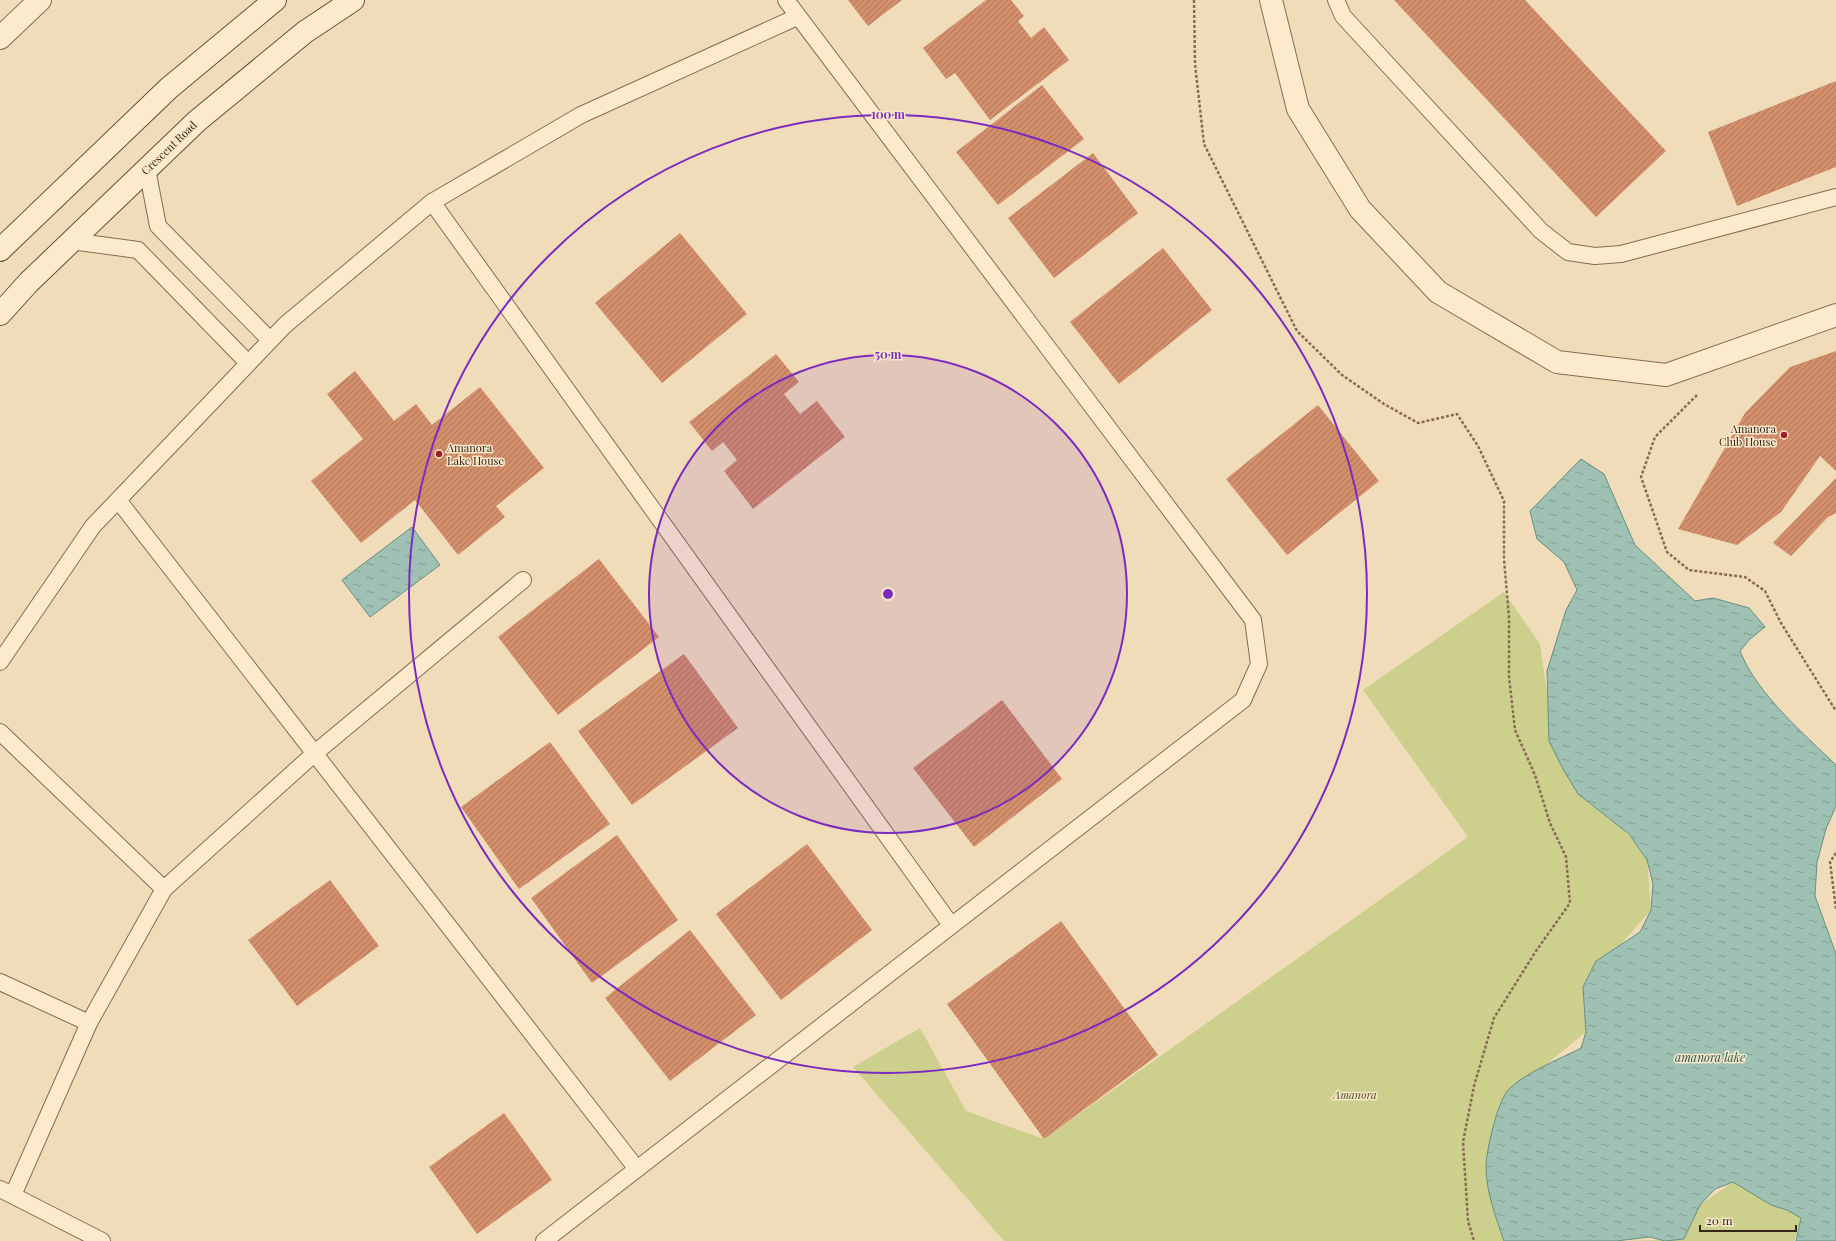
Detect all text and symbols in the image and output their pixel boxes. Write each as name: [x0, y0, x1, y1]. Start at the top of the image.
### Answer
text: 100 m: [871, 106, 905, 122]
street label: Crescent Road: [138, 117, 200, 178]
text: 50 m: [875, 346, 902, 362]
place label: Amanora Club House: [1719, 421, 1777, 449]
marker: Amanora Club House: [1779, 430, 1789, 440]
place label: Amanora Lake House: [446, 440, 504, 468]
marker: Amanora Lake House: [434, 449, 444, 459]
centre of rings: [881, 587, 895, 601]
water label: amanora lake: [1675, 1049, 1745, 1065]
park label: Amanora: [1332, 1087, 1377, 1102]
scale bar: [1700, 1207, 1796, 1233]
text: 20 m: [1706, 1212, 1733, 1228]

